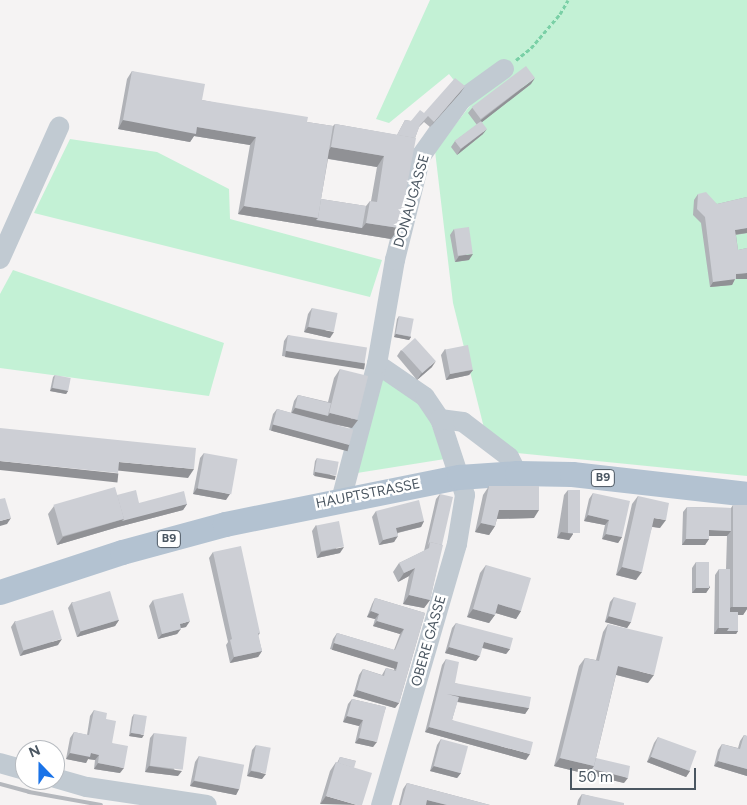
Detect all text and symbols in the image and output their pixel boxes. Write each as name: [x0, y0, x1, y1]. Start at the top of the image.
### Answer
street label: DONAUGASSE: [391, 152, 433, 250]
road number: B9: [590, 468, 616, 488]
street label: HAUPTSTRASSE: [314, 476, 422, 512]
road number: B9: [156, 530, 182, 548]
street label: OBERE GASSE: [408, 594, 450, 688]
north arrow: [15, 740, 65, 790]
text: N: [26, 742, 43, 761]
scale bar: [572, 758, 698, 790]
text: 50 m: [578, 768, 613, 786]

